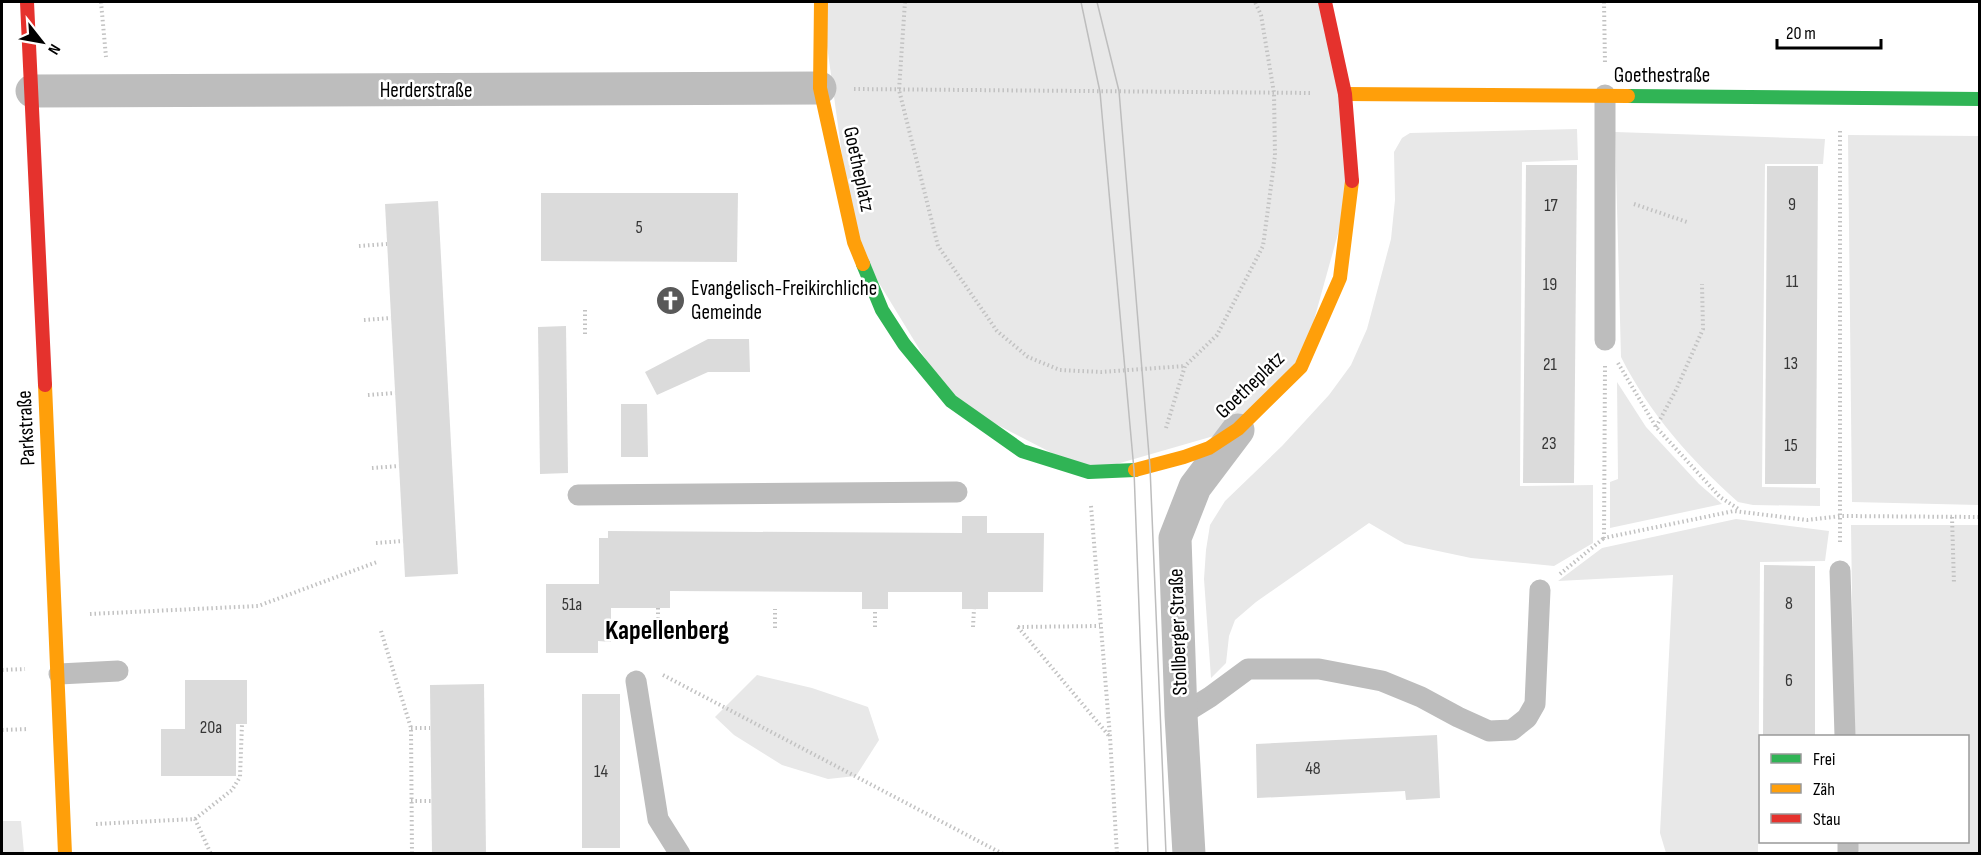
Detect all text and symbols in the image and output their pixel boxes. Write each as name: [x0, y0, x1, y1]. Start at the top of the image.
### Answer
north arrow: [12, 12, 72, 72]
scale bar: [1777, 12, 1880, 50]
text: 20 m: [1786, 23, 1816, 44]
text: N: [43, 40, 64, 58]
street label: Goethestraße: [1614, 63, 1710, 88]
street label: Herderstraße: [380, 78, 472, 103]
street label: Goetheplatz: [838, 124, 880, 214]
house number: 9: [1788, 194, 1796, 215]
house number: 17: [1544, 195, 1559, 216]
house number: 5: [635, 217, 643, 238]
house number: 11: [1786, 271, 1799, 292]
house number: 19: [1543, 274, 1557, 295]
place label: Evangelisch-Freikirchliche Gemeinde: [691, 276, 877, 325]
church icon: Evangelisch-Freikirchliche Gemeinde: [654, 284, 686, 316]
street label: Goetheplatz: [1210, 346, 1290, 424]
house number: 13: [1784, 353, 1798, 374]
house number: 21: [1543, 354, 1558, 375]
street label: Parkstraße: [12, 390, 40, 466]
house number: 23: [1542, 433, 1557, 454]
house number: 15: [1784, 435, 1798, 456]
street label: Stollberger Straße: [1163, 568, 1193, 696]
house number: 8: [1785, 593, 1793, 614]
house number: 51a: [562, 594, 582, 615]
district label: Kapellenberg: [605, 615, 729, 647]
house number: 6: [1785, 670, 1793, 691]
house number: 20a: [200, 717, 222, 738]
legend: [1759, 735, 1969, 843]
text: Frei: [1813, 749, 1835, 770]
house number: 48: [1305, 758, 1321, 779]
house number: 14: [594, 761, 608, 782]
text: Zäh: [1813, 779, 1835, 800]
text: Stau: [1813, 809, 1841, 830]

